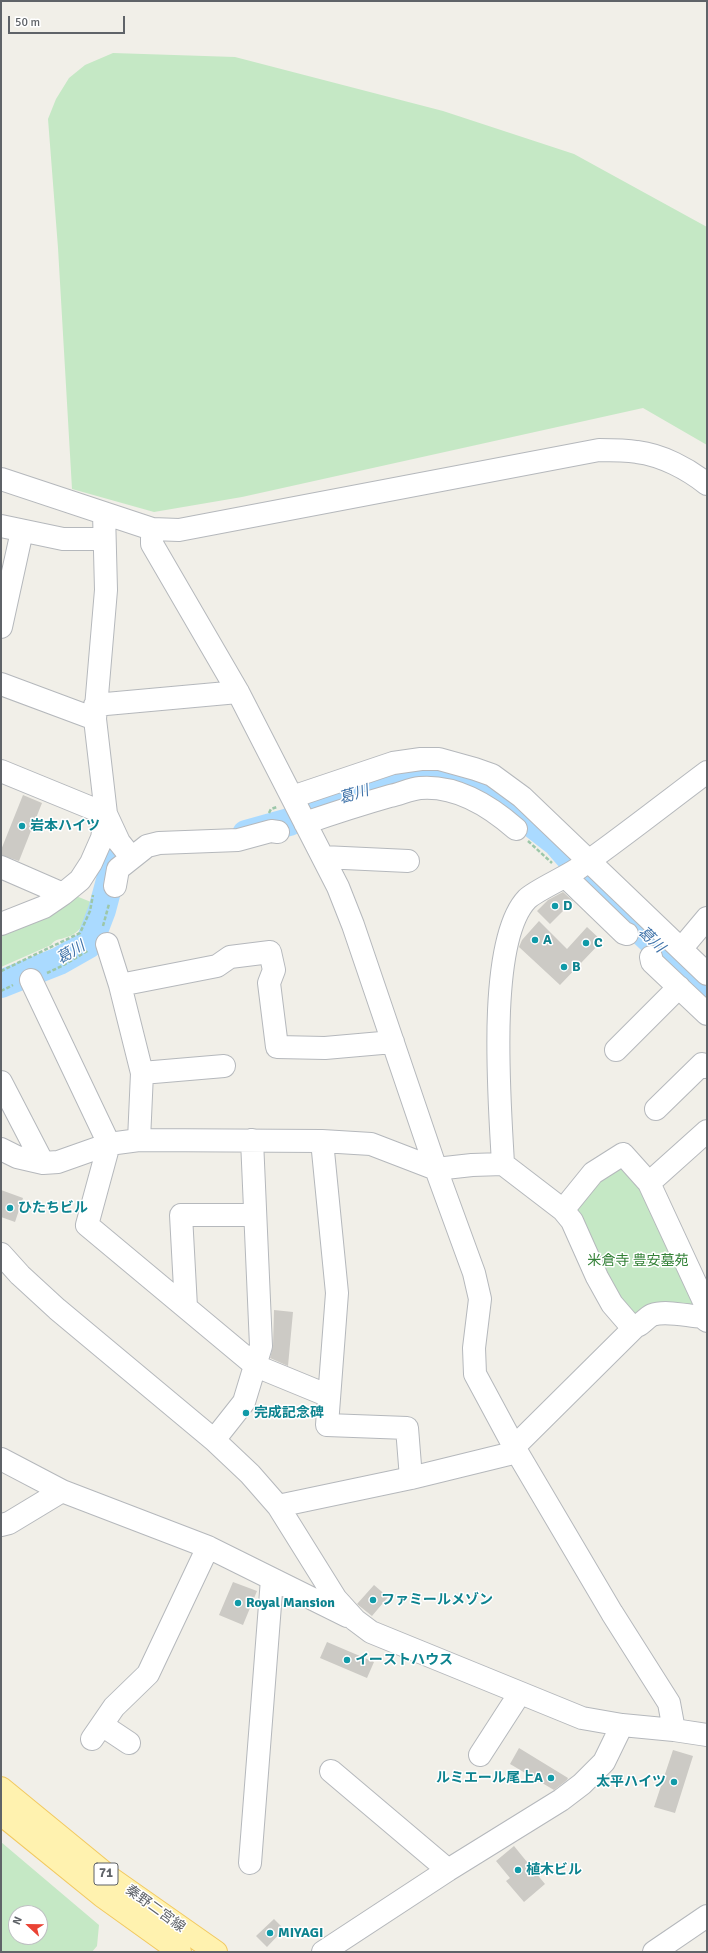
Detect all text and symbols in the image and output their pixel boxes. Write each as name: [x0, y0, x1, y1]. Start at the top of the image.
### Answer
scale bar: [10, 8, 127, 34]
text: 50 m: [15, 15, 40, 30]
water label: 葛川: [337, 782, 371, 808]
place label: 岩本ハイツ: [30, 818, 100, 834]
marker: 岩本ハイツ: [17, 821, 27, 831]
place label: D: [563, 898, 572, 914]
marker: D: [550, 901, 560, 911]
water label: 葛川: [634, 923, 668, 957]
place label: A: [543, 932, 552, 948]
marker: A: [530, 935, 540, 945]
place label: C: [594, 935, 603, 951]
water label: 葛川: [54, 938, 88, 968]
marker: C: [581, 938, 591, 948]
place label: B: [572, 959, 581, 975]
marker: B: [559, 962, 569, 972]
place label: ひたちビル: [18, 1200, 88, 1216]
marker: ひたちビル: [5, 1203, 15, 1213]
park label: 米倉寺 豊安墓苑: [587, 1253, 689, 1269]
place label: 完成記念碑: [254, 1405, 324, 1421]
marker: 完成記念碑: [241, 1408, 251, 1418]
place label: ファミールメゾン: [381, 1592, 493, 1608]
place label: Royal Mansion: [246, 1595, 335, 1611]
marker: ファミールメゾン: [368, 1595, 378, 1605]
marker: Royal Mansion: [233, 1598, 243, 1608]
place label: イーストハウス: [355, 1652, 453, 1668]
marker: イーストハウス: [342, 1655, 352, 1665]
place label: ルミエール尾上A: [436, 1770, 543, 1786]
marker: ルミエール尾上A: [546, 1773, 556, 1783]
place label: 太平ハイツ: [596, 1774, 666, 1790]
marker: 太平ハイツ: [669, 1777, 679, 1787]
place label: 植木ビル: [526, 1862, 582, 1878]
road number: 71: [94, 1863, 118, 1885]
marker: 植木ビル: [513, 1865, 523, 1875]
street label: 秦野二宮線: [122, 1882, 188, 1936]
north arrow: [8, 1905, 48, 1945]
text: N: [10, 1915, 25, 1927]
place label: MIYAGI: [278, 1925, 323, 1941]
marker: MIYAGI: [265, 1928, 275, 1938]

